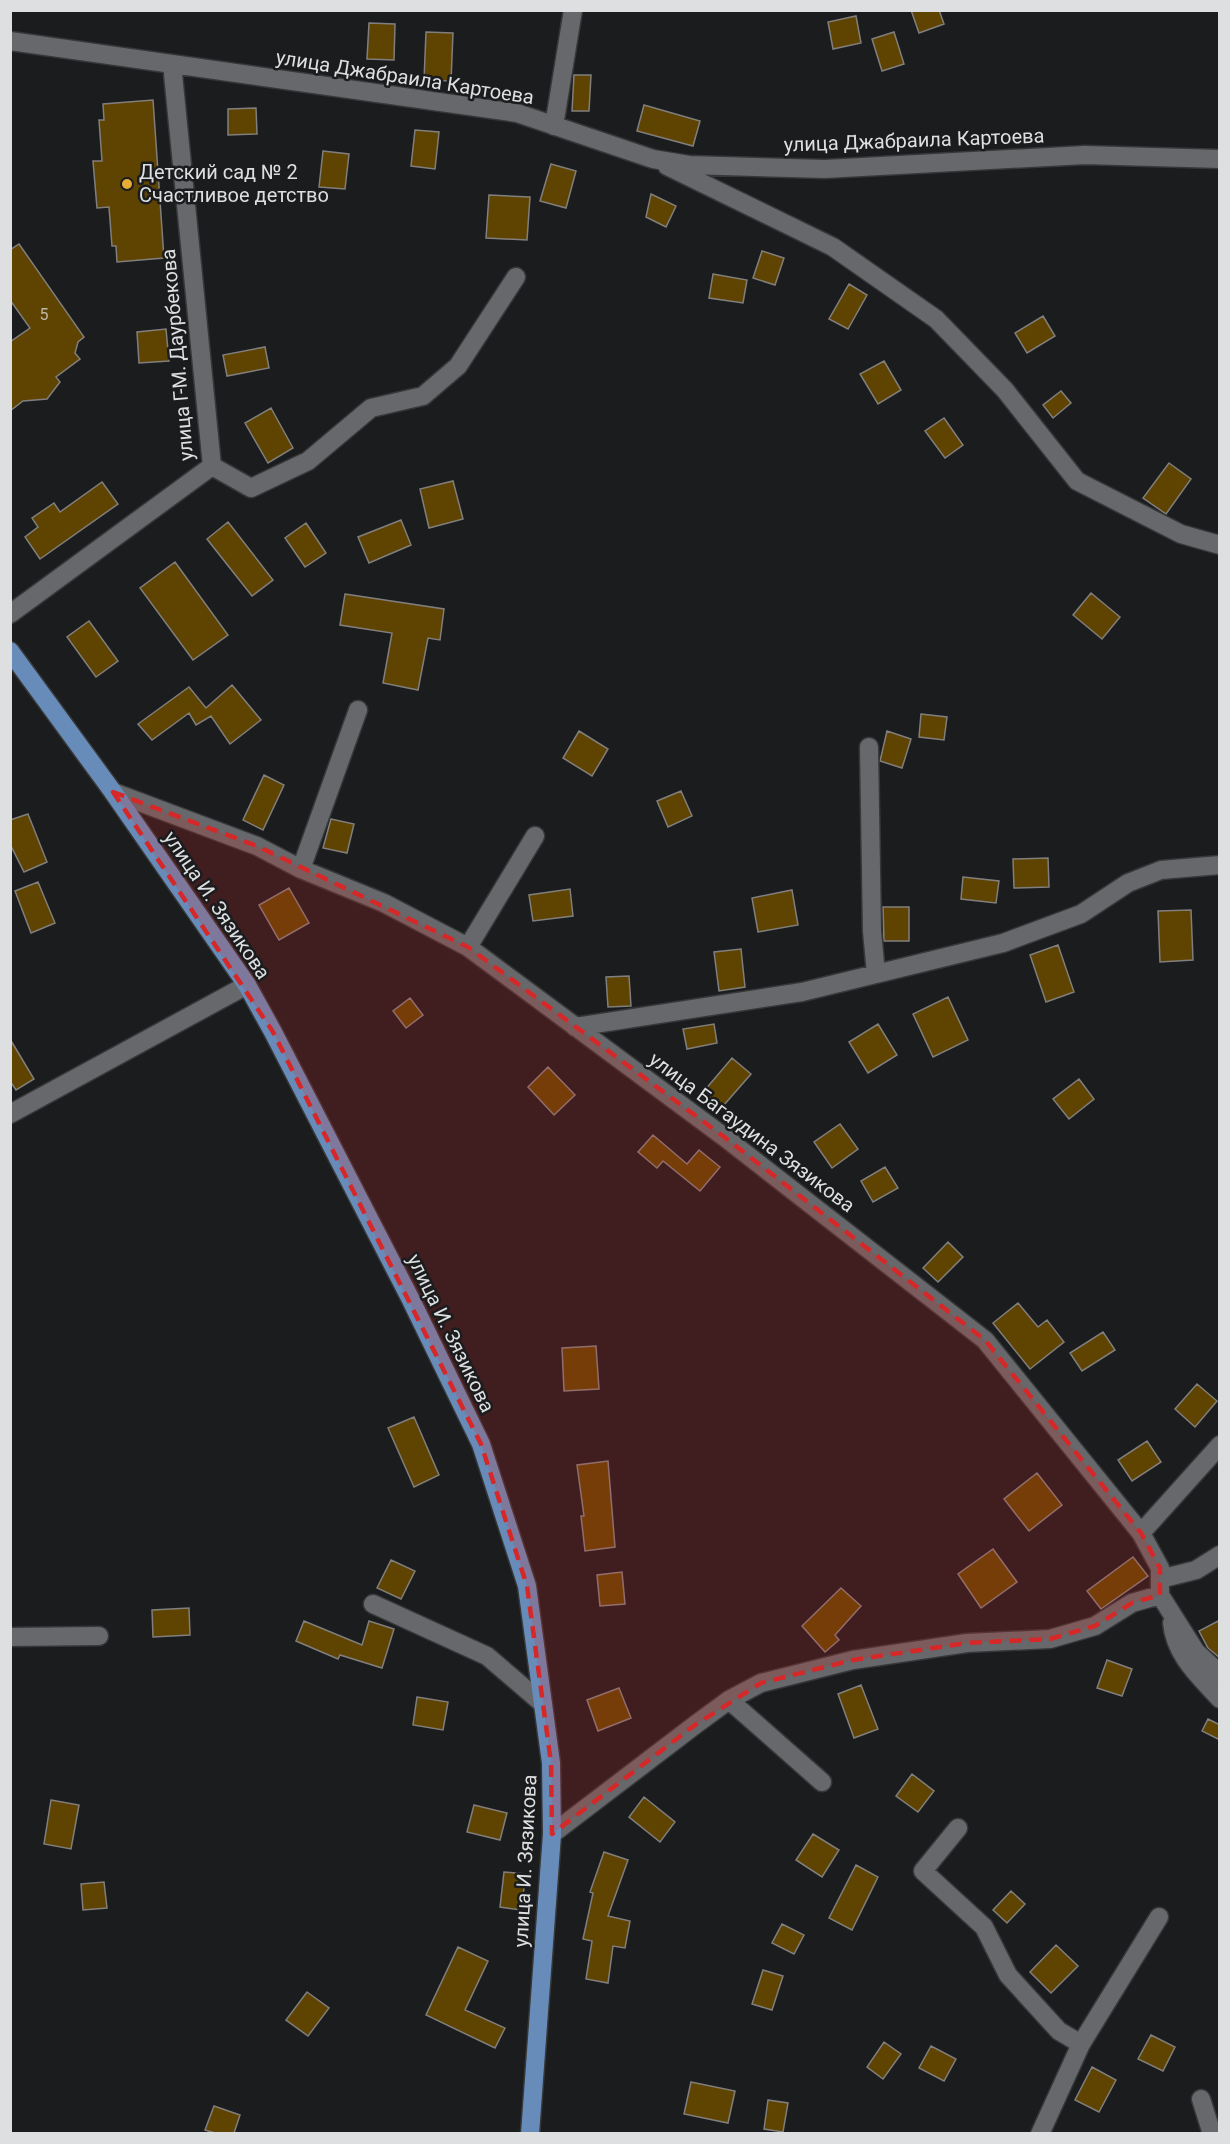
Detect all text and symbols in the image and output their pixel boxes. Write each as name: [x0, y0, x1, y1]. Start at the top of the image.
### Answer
street label: улица Джабраила Картоева: [274, 45, 536, 109]
street label: улица Джабраила Картоева: [783, 123, 1045, 157]
place label: Детский сад № 2 Счастливое детство: [139, 160, 329, 207]
marker: Детский сад № 2 Счастливое детство: [120, 177, 134, 191]
street label: улица Г-М. Даурбекова: [156, 248, 198, 462]
house number: 5: [40, 305, 49, 324]
street label: улица И. Зязикова: [159, 826, 275, 984]
street label: улица Багаудина Зязикова: [644, 1047, 860, 1217]
street label: улица И. Зязикова: [402, 1250, 500, 1416]
street label: улица И. Зязикова: [508, 1774, 542, 1948]

